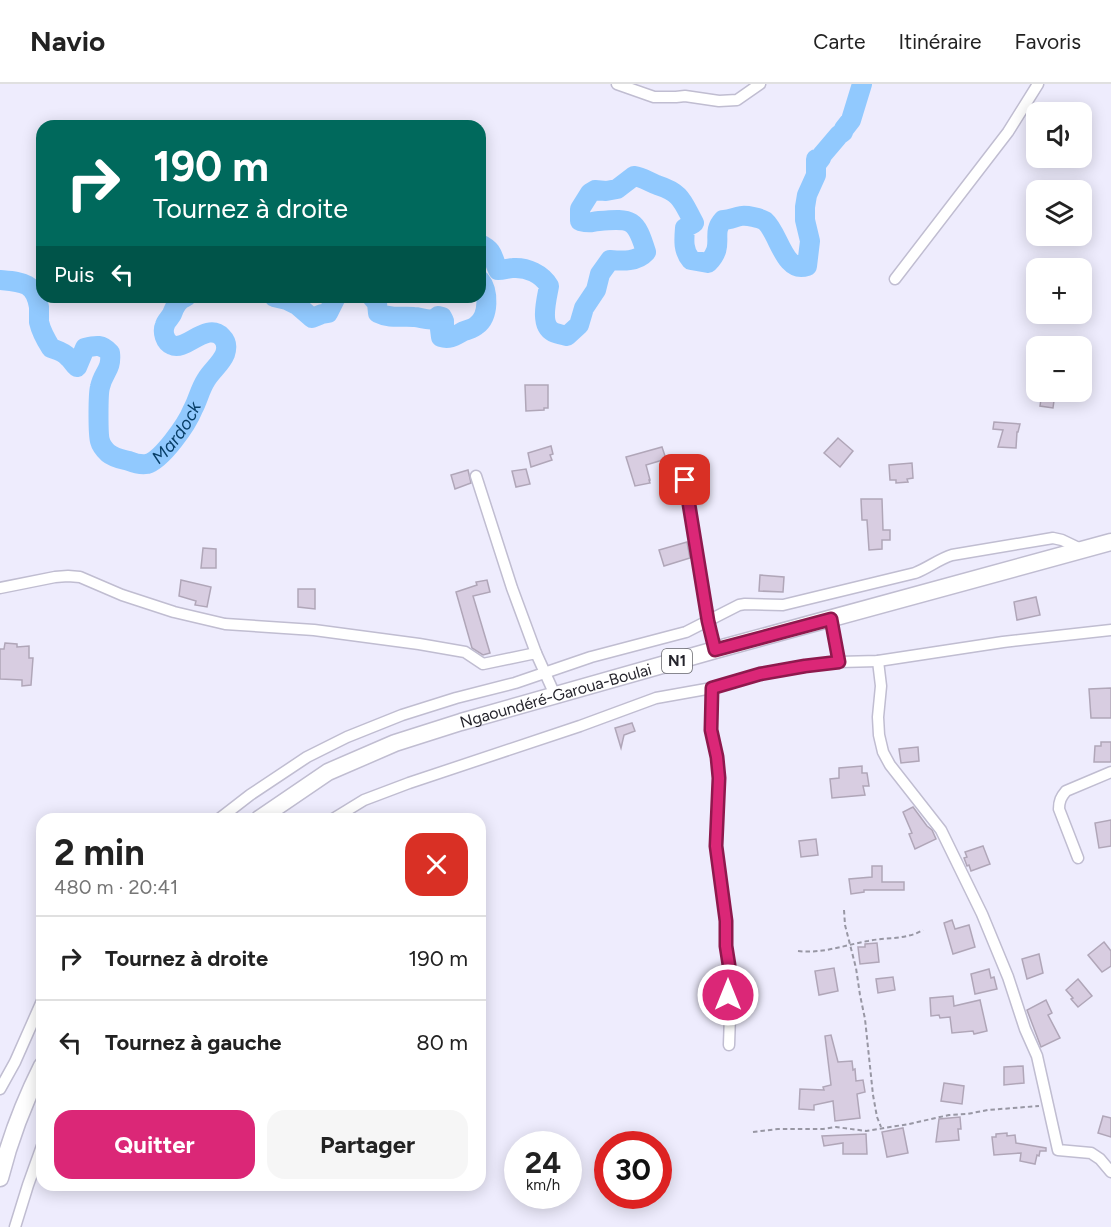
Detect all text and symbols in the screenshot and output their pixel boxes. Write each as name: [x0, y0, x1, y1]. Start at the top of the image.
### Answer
text: Navio: [30, 24, 105, 58]
text: Carte: [813, 29, 866, 54]
text: Itinéraire: [899, 29, 982, 54]
text: Favoris: [1015, 29, 1081, 54]
map controls: [1026, 102, 1092, 402]
button: sound: [1026, 102, 1092, 168]
text: 190 m: [153, 141, 269, 192]
icon: right: [54, 144, 132, 222]
button: layers: [1026, 180, 1092, 246]
text: Tournez à droite: [153, 192, 348, 225]
icon: left: [106, 258, 139, 291]
button: +: [1026, 258, 1092, 324]
text: Puis: [54, 261, 94, 288]
button: −: [1026, 336, 1092, 402]
water label: Mardock: [147, 397, 206, 469]
pin: [659, 454, 710, 505]
icon: arrive: [668, 463, 701, 496]
road number: N1: [662, 649, 692, 673]
street label: Ngaoundéré-Garoua-Boulai: [457, 659, 654, 731]
text: 2 min: [54, 831, 145, 874]
button: close: [405, 833, 468, 896]
text: 480 m · 20:41: [54, 875, 178, 899]
icon: right: [54, 942, 87, 975]
text: Tournez à droite: [105, 945, 268, 972]
text: 190 m: [408, 945, 468, 972]
position arrow: [696, 963, 760, 1027]
icon: left: [54, 1026, 87, 1059]
text: Tournez à gauche: [105, 1029, 281, 1056]
text: 80 m: [416, 1029, 468, 1056]
button: Quitter: [54, 1110, 255, 1179]
button: Partager: [267, 1110, 468, 1179]
speed limit sign: 30: [594, 1131, 672, 1209]
text: 24: [525, 1144, 561, 1181]
text: km/h: [526, 1176, 560, 1194]

